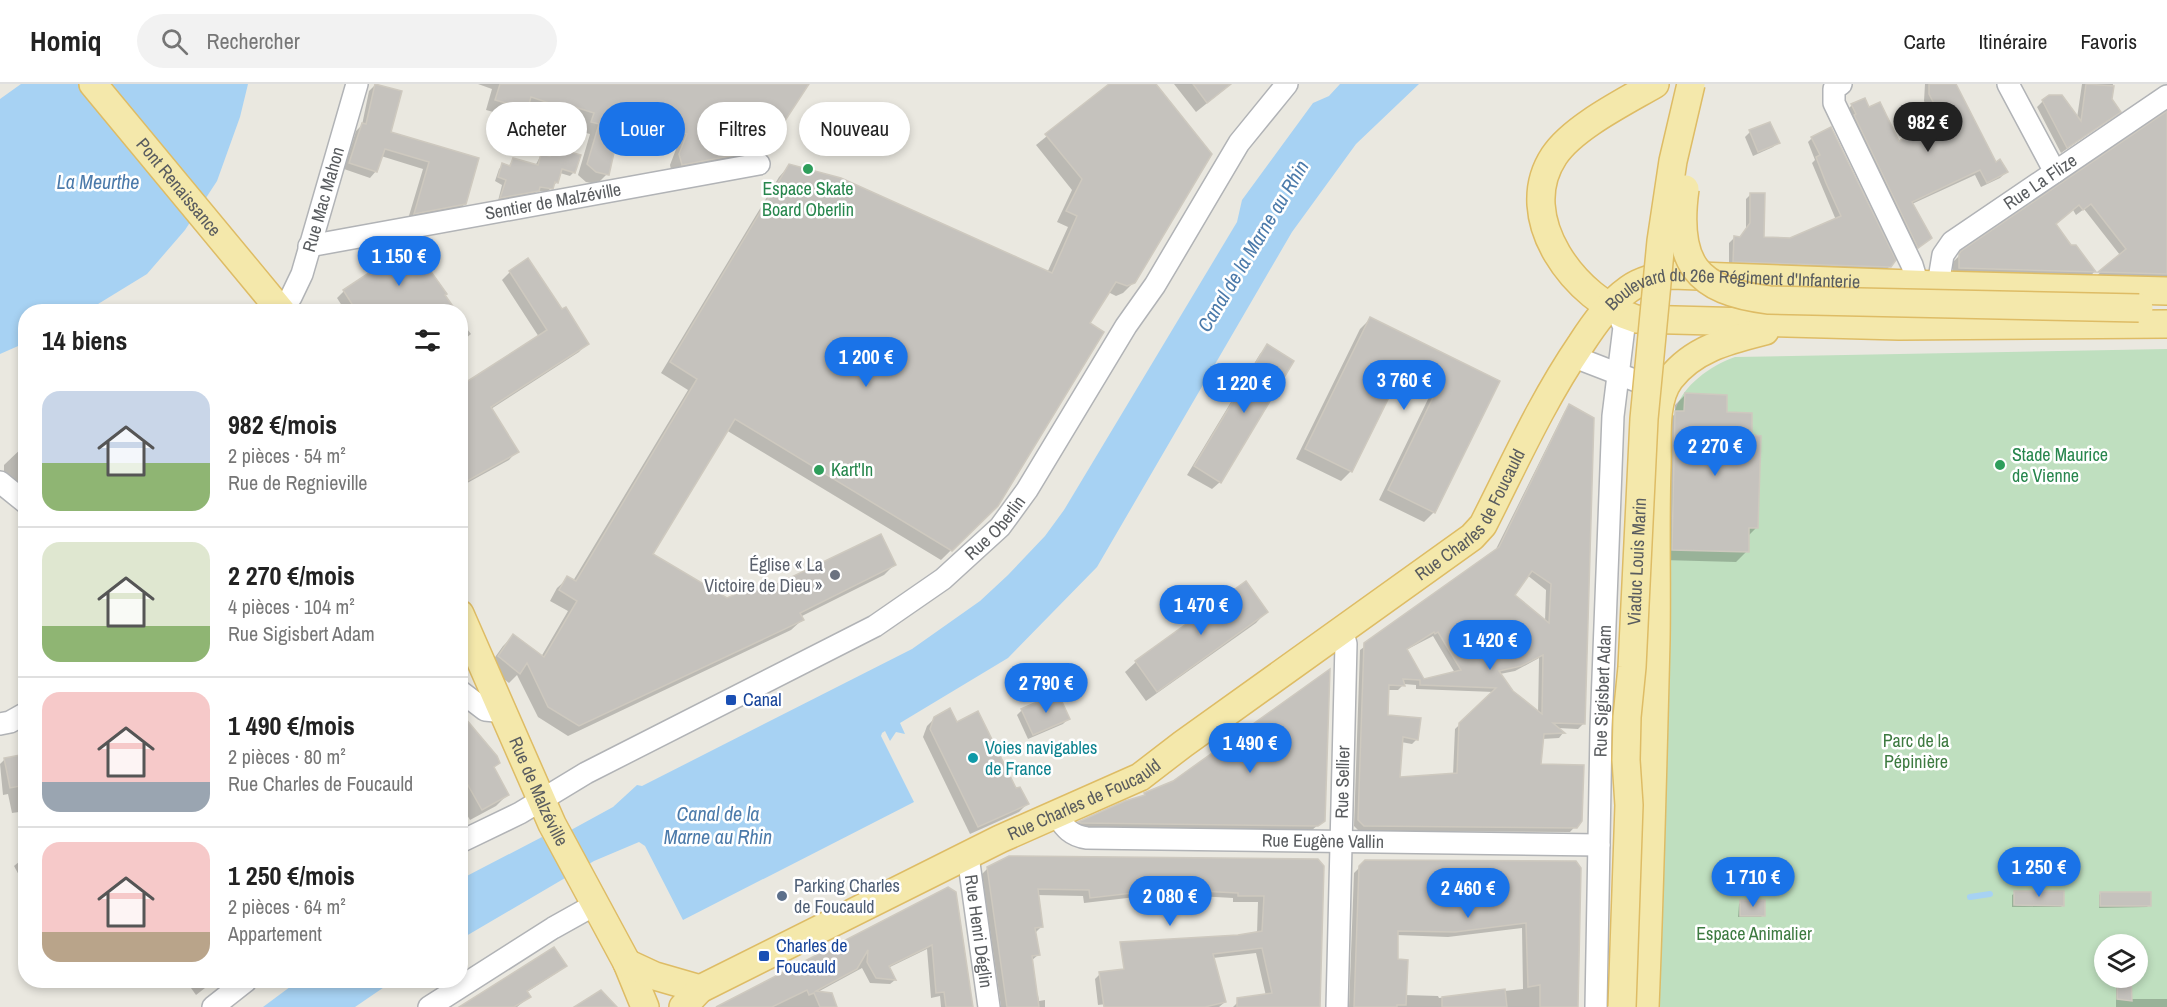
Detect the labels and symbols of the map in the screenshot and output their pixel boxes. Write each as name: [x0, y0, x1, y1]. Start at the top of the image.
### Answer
pin: 982 €: [1886, 102, 1970, 153]
street label: Pont Renaissance: [131, 132, 227, 241]
street label: Rue Mac Mahon: [296, 144, 350, 255]
street label: Rue La Flize: [1998, 148, 2082, 215]
water label: Canal de la Marne au Rhin: [1191, 155, 1315, 337]
marker: Espace Skate Board Oberlin: [801, 162, 815, 176]
water label: La Meurthe: [57, 168, 139, 195]
street label: Sentier de Malzéville: [483, 176, 623, 226]
place label: Espace Skate Board Oberlin: [762, 176, 854, 222]
pin: 1 150 €: [344, 236, 454, 287]
street label: Boulevard du 26e Régiment d'Infanterie: [1599, 262, 1861, 316]
pin: 1 200 €: [811, 337, 921, 388]
pin: 3 760 €: [1349, 360, 1459, 411]
pin: 1 220 €: [1189, 363, 1299, 414]
pin: 2 270 €: [1660, 426, 1770, 477]
place label: Stade Maurice de Vienne: [2012, 442, 2108, 488]
street label: Rue Charles de Foucauld: [1410, 445, 1531, 586]
place label: Kart'In: [831, 457, 873, 482]
marker: Stade Maurice de Vienne: [1993, 458, 2007, 472]
marker: Kart'In: [812, 463, 826, 477]
street label: Rue Oberlin: [959, 490, 1031, 565]
street label: Viaduc Louis Marin: [1621, 497, 1652, 626]
place label: Église « La Victoire de Dieu »: [704, 552, 823, 598]
marker: Église « La Victoire de Dieu »: [828, 568, 842, 582]
pin: 1 470 €: [1146, 585, 1256, 636]
pin: 1 420 €: [1435, 620, 1545, 671]
street label: Rue Sigisbert Adam: [1588, 625, 1617, 757]
pin: 2 790 €: [991, 663, 1101, 714]
place label: Canal: [743, 687, 782, 712]
marker: Canal: [724, 693, 738, 707]
pin: 1 490 €: [1195, 723, 1305, 774]
park label: Parc de la Pépinière: [1883, 728, 1949, 774]
street label: Rue de Malzéville: [503, 733, 575, 850]
place label: Voies navigables de France: [985, 735, 1097, 781]
street label: Rue Sellier: [1329, 745, 1355, 819]
marker: Voies navigables de France: [966, 751, 980, 765]
street label: Rue Charles de Foucauld: [1003, 753, 1166, 846]
water label: Canal de la Marne au Rhin: [664, 800, 772, 850]
street label: Rue Eugène Vallin: [1262, 827, 1384, 854]
pin: 1 250 €: [1984, 847, 2094, 898]
pin: 1 710 €: [1698, 857, 1808, 908]
pin: 2 460 €: [1413, 868, 1523, 919]
place label: Parking Charles de Foucauld: [794, 873, 900, 919]
street label: Rue Henri Déglin: [959, 873, 999, 989]
pin: 2 080 €: [1115, 876, 1225, 927]
marker: Parking Charles de Foucauld: [775, 889, 789, 903]
park label: Espace Animalier: [1696, 921, 1812, 946]
place label: Charles de Foucauld: [776, 933, 847, 979]
marker: Charles de Foucauld: [757, 949, 771, 963]

